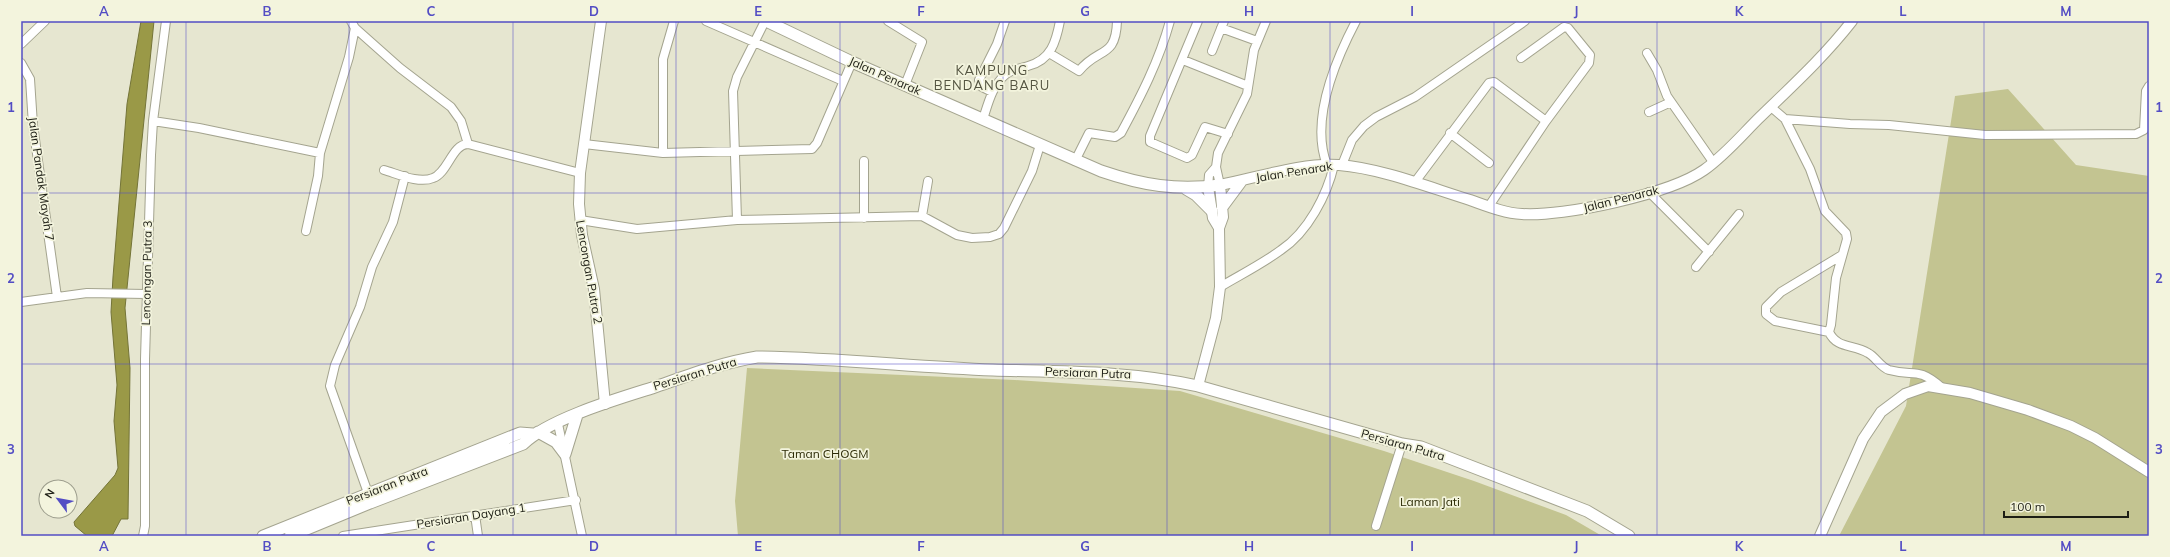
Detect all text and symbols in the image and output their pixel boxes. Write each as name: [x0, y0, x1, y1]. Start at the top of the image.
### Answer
text: A: [99, 3, 109, 19]
text: B: [263, 3, 272, 19]
text: C: [427, 3, 436, 19]
text: D: [589, 3, 599, 19]
text: E: [754, 3, 762, 19]
text: F: [917, 3, 925, 19]
text: G: [1080, 3, 1090, 19]
text: H: [1244, 3, 1254, 19]
text: I: [1410, 3, 1414, 19]
text: J: [1574, 3, 1578, 19]
text: K: [1735, 3, 1745, 19]
text: L: [1899, 3, 1907, 19]
text: M: [2060, 3, 2072, 19]
street label: Jalan Penarak: [847, 53, 924, 98]
district label: KAMPUNG BENDANG BARU: [934, 62, 1050, 93]
text: 1: [7, 99, 15, 115]
text: 1: [2155, 99, 2163, 115]
street label: Jalan Pandak Mayah 7: [25, 116, 58, 242]
street label: Jalan Penarak: [1255, 158, 1334, 185]
street label: Jalan Penarak: [1582, 182, 1661, 215]
street label: Lencongan Putra 2: [573, 219, 606, 325]
street label: Lencongan Putra 3: [138, 220, 155, 326]
text: 2: [7, 270, 15, 286]
text: 2: [2155, 270, 2163, 286]
street label: Persiaran Putra: [651, 354, 738, 393]
street label: Persiaran Putra: [1045, 363, 1131, 382]
street label: Persiaran Putra: [1360, 425, 1447, 464]
text: 3: [7, 441, 15, 457]
text: 3: [2155, 441, 2163, 457]
park label: Taman CHOGM: [781, 446, 869, 461]
street label: Persiaran Putra: [344, 463, 430, 508]
north arrow: [38, 479, 78, 519]
text: N: [41, 486, 58, 501]
scale bar: [2004, 493, 2128, 519]
park label: Laman Jati: [1400, 494, 1460, 509]
street label: Persiaran Dayang 1: [415, 499, 527, 532]
text: 100 m: [2010, 499, 2045, 514]
text: A: [99, 538, 109, 554]
text: B: [263, 538, 272, 554]
text: C: [427, 538, 436, 554]
text: D: [589, 538, 599, 554]
text: E: [754, 538, 762, 554]
text: F: [917, 538, 925, 554]
text: G: [1080, 538, 1090, 554]
text: H: [1244, 538, 1254, 554]
text: I: [1410, 538, 1414, 554]
text: J: [1574, 538, 1578, 554]
text: K: [1735, 538, 1745, 554]
text: L: [1899, 538, 1907, 554]
text: M: [2060, 538, 2072, 554]

